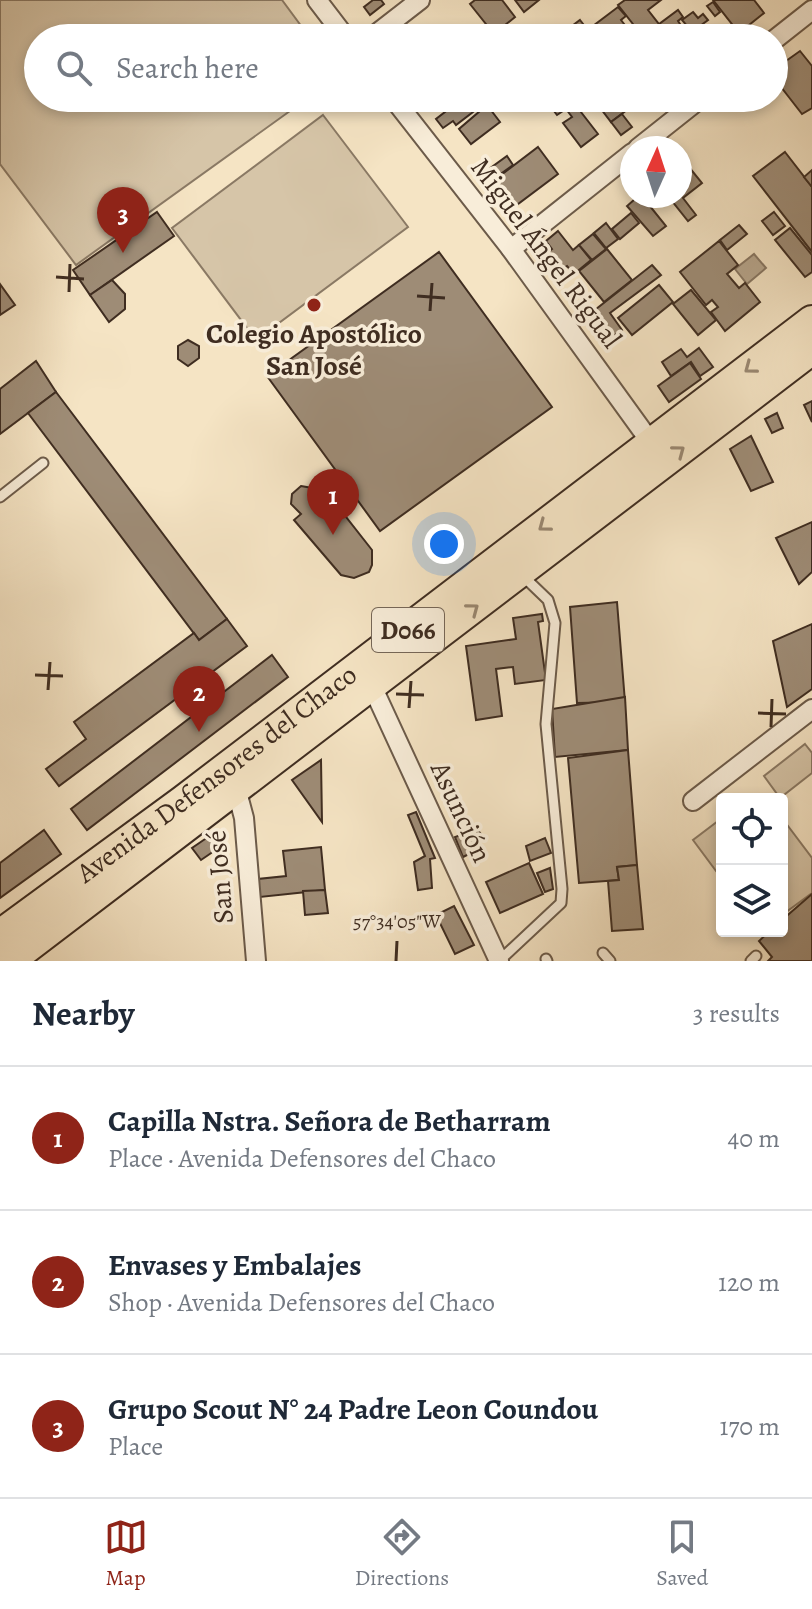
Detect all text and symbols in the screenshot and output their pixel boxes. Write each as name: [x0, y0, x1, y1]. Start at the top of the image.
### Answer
search box: [24, 24, 788, 112]
icon: search: [52, 46, 96, 90]
text: Search here: [116, 48, 259, 88]
north arrow: [620, 136, 692, 208]
street label: Miguel Ángel Rigual: [462, 150, 630, 356]
pin: 3: [97, 187, 149, 253]
marker: Colegio Apostólico San José: [305, 296, 323, 314]
place label: Colegio Apostólico San José: [206, 315, 422, 385]
one-way arrow: [744, 359, 759, 373]
one-way arrow: [670, 446, 685, 460]
pin: 1: [307, 469, 359, 535]
one-way arrow: [538, 517, 552, 531]
your location: [424, 524, 464, 564]
one-way arrow: [464, 604, 478, 618]
road number: D066: [372, 608, 444, 652]
street label: Avenida Defensores del Chaco: [68, 656, 365, 892]
pin: 2: [173, 666, 225, 732]
street label: Asunción: [421, 754, 501, 869]
map controls: [716, 793, 788, 937]
button: locate: [716, 793, 788, 865]
street label: San José: [197, 829, 243, 925]
button: layers: [716, 865, 788, 937]
text: 57°34'05"W: [353, 908, 441, 935]
text: Nearby: [32, 990, 135, 1037]
text: 3 results: [693, 996, 780, 1031]
text: Capilla Nstra. Señora de Betharram: [108, 1101, 551, 1141]
text: 1: [53, 1121, 63, 1156]
text: 40 m: [728, 1121, 780, 1156]
text: Place · Avenida Defensores del Chaco: [108, 1141, 496, 1176]
text: Envases y Embalajes: [108, 1245, 361, 1285]
text: 2: [52, 1265, 64, 1300]
text: 120 m: [718, 1265, 780, 1300]
text: Shop · Avenida Defensores del Chaco: [108, 1285, 495, 1320]
text: Grupo Scout N° 24 Padre Leon Coundou: [108, 1389, 598, 1429]
text: 3: [52, 1409, 64, 1444]
text: 170 m: [720, 1409, 780, 1444]
text: Place: [108, 1429, 163, 1464]
tab: Map: [104, 1515, 148, 1593]
tab: Directions: [355, 1515, 449, 1593]
tab: Saved: [656, 1515, 708, 1593]

